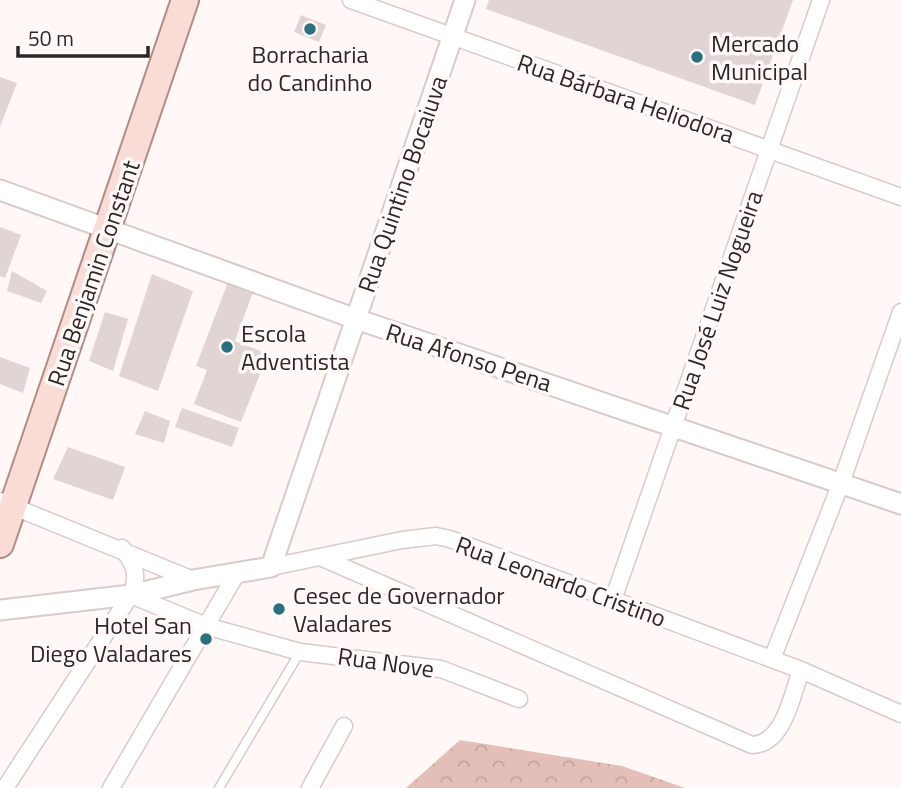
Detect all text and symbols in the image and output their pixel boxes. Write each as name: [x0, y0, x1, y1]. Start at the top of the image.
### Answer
scale bar: [18, 14, 147, 58]
marker: Borracharia do Candinho: [302, 21, 318, 37]
text: 50 m: [28, 22, 74, 54]
place label: Mercado Municipal: [711, 25, 808, 89]
place label: Borracharia do Candinho: [247, 36, 373, 100]
street label: Rua Bárbara Heliodora: [513, 44, 739, 152]
marker: Mercado Municipal: [689, 49, 705, 65]
street label: Rua Quintino Bocaiuva: [348, 71, 456, 297]
street label: Rua Benjamin Constant: [37, 155, 149, 391]
street label: Rua José Luiz Nogueira: [663, 185, 771, 415]
street label: Rua Afonso Pena: [381, 313, 557, 401]
place label: Escola Adventista: [241, 315, 349, 379]
marker: Escola Adventista: [219, 339, 235, 355]
street label: Rua Leonardo Cristino: [451, 526, 671, 636]
place label: Cesec de Governador Valadares: [293, 577, 505, 641]
marker: Cesec de Governador Valadares: [271, 601, 287, 617]
place label: Hotel San Diego Valadares: [30, 607, 192, 671]
marker: Hotel San Diego Valadares: [198, 631, 214, 647]
street label: Rua Nove: [336, 637, 436, 687]

